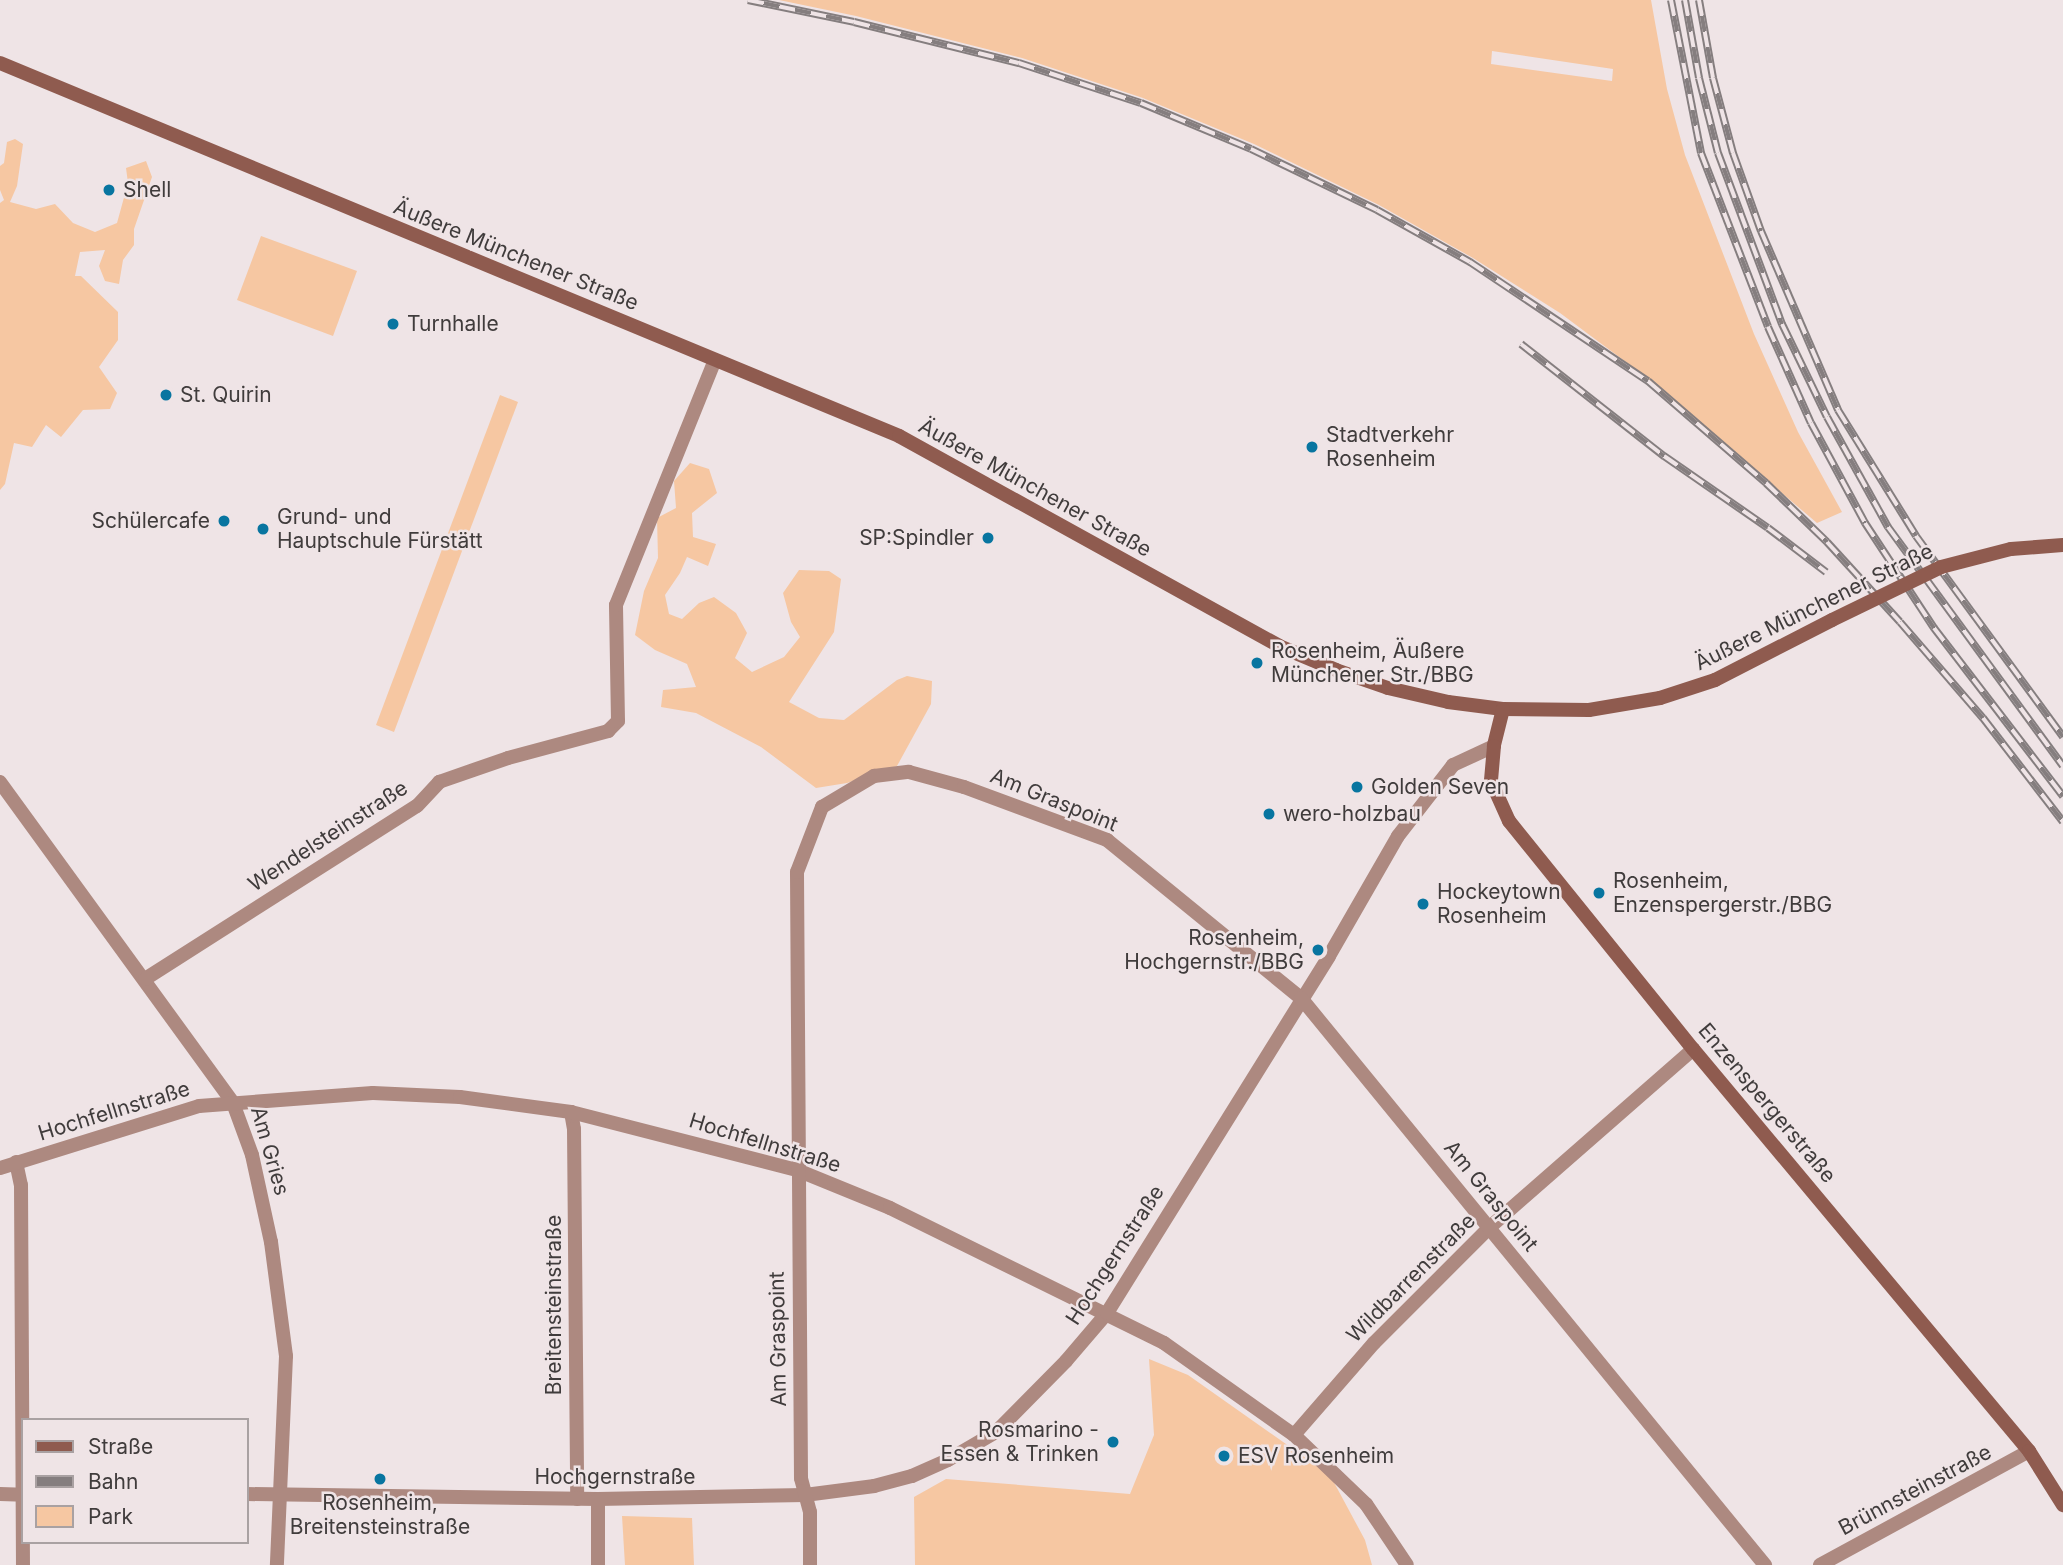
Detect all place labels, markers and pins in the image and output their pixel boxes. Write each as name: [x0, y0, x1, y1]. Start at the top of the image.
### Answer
place label: Shell: [123, 177, 171, 203]
marker: Shell: [101, 182, 117, 198]
place label: Turnhalle: [407, 311, 499, 337]
marker: Turnhalle: [385, 316, 401, 332]
place label: St. Quirin: [180, 382, 272, 408]
marker: St. Quirin: [158, 387, 174, 403]
place label: Stadtverkehr Rosenheim: [1326, 422, 1454, 472]
marker: Stadtverkehr Rosenheim: [1304, 439, 1320, 455]
place label: Grund- und Hauptschule Fürstätt: [277, 504, 483, 554]
place label: Schülercafe: [91, 508, 210, 534]
marker: Schülercafe: [216, 513, 232, 529]
marker: Grund- und Hauptschule Fürstätt: [255, 521, 271, 537]
place label: SP:Spindler: [859, 525, 974, 551]
marker: SP:Spindler: [980, 530, 996, 546]
place label: Rosenheim, Äußere Münchener Str./BBG: [1271, 638, 1474, 688]
marker: Rosenheim, Äußere Münchener Str./BBG: [1249, 655, 1265, 671]
place label: Golden Seven: [1371, 774, 1509, 800]
marker: Golden Seven: [1349, 779, 1365, 795]
place label: wero-holzbau: [1283, 801, 1421, 827]
marker: wero-holzbau: [1261, 806, 1277, 822]
place label: Rosenheim, Enzenspergerstr./BBG: [1613, 868, 1832, 918]
place label: Hockeytown Rosenheim: [1437, 879, 1561, 929]
marker: Rosenheim, Enzenspergerstr./BBG: [1591, 885, 1607, 901]
marker: Hockeytown Rosenheim: [1415, 896, 1431, 912]
place label: Rosenheim, Hochgernstr./BBG: [1124, 925, 1304, 975]
marker: Rosenheim, Hochgernstr./BBG: [1310, 942, 1326, 958]
place label: Rosmarino - Essen & Trinken: [940, 1417, 1099, 1467]
marker: Rosmarino - Essen & Trinken: [1105, 1434, 1121, 1450]
place label: ESV Rosenheim: [1238, 1443, 1394, 1469]
marker: ESV Rosenheim: [1216, 1448, 1232, 1464]
marker: Rosenheim, Breitensteinstraße: [372, 1471, 388, 1487]
place label: Rosenheim, Breitensteinstraße: [290, 1490, 470, 1540]

